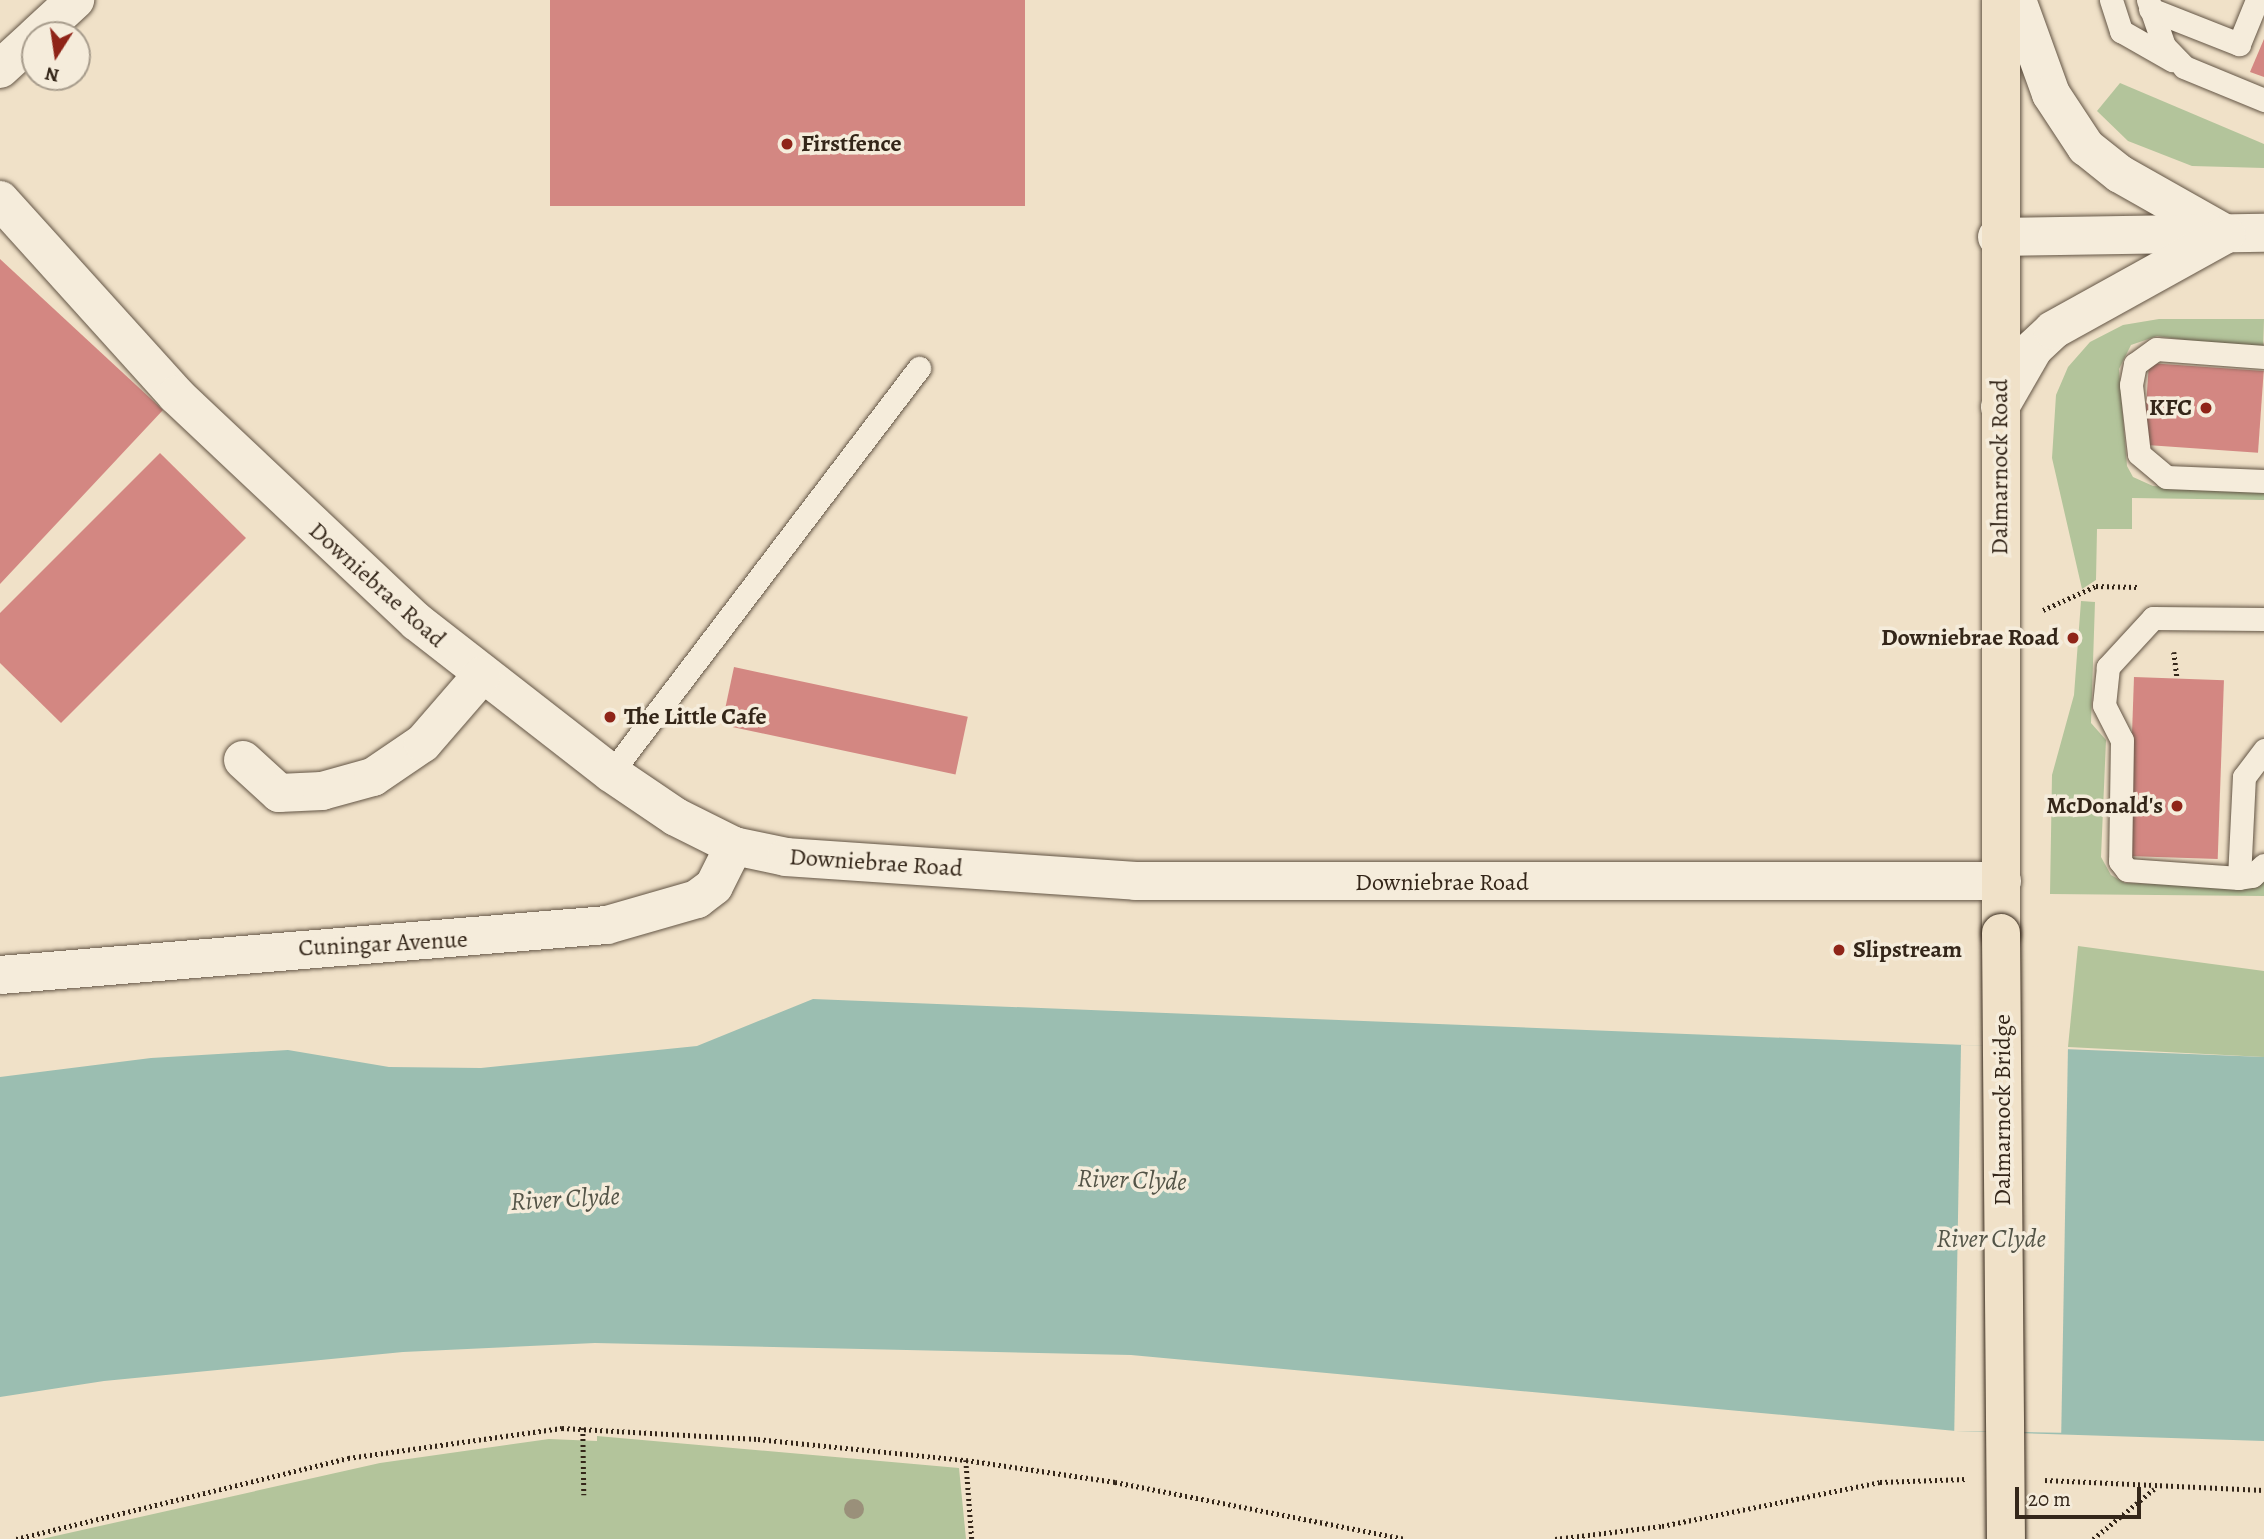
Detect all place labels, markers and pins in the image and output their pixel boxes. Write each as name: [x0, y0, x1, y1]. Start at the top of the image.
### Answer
place label: Firstfence: [801, 130, 901, 158]
marker: Firstfence: [779, 136, 795, 152]
place label: KFC: [2149, 394, 2192, 422]
marker: KFC: [2198, 400, 2214, 416]
place label: Downiebrae Road: [1881, 624, 2059, 652]
marker: Downiebrae Road: [2065, 630, 2081, 646]
place label: The Little Cafe: [624, 703, 767, 731]
marker: The Little Cafe: [602, 709, 618, 725]
place label: McDonald's: [2046, 792, 2163, 820]
marker: McDonald's: [2169, 798, 2185, 814]
place label: Slipstream: [1853, 936, 1962, 964]
marker: Slipstream: [1831, 942, 1847, 958]

